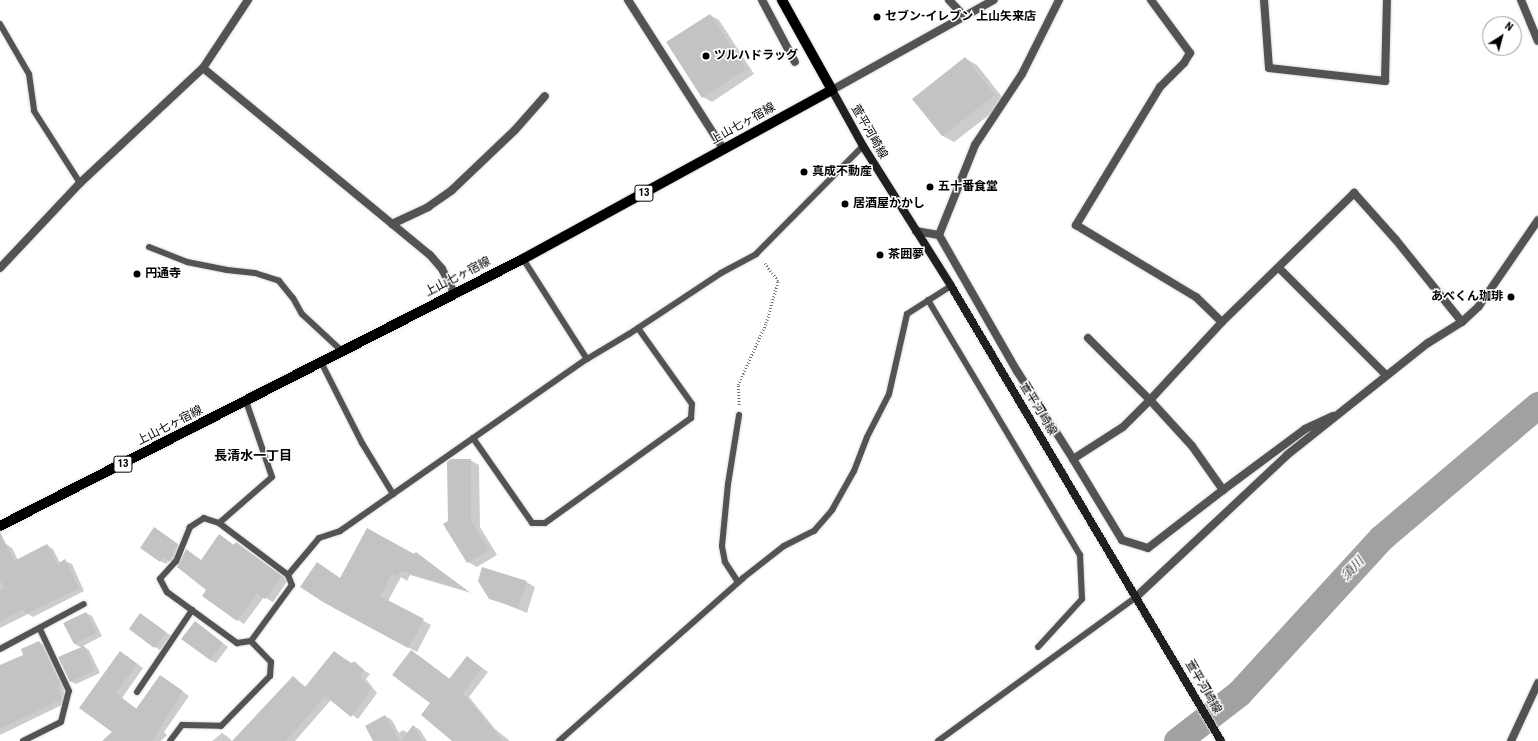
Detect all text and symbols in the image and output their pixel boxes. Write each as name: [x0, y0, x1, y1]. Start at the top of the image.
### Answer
place label: セブン-イレブン 上山矢来店: [885, 10, 1036, 24]
marker: セブン-イレブン 上山矢来店: [872, 12, 882, 22]
north arrow: [1482, 16, 1522, 56]
text: N: [1502, 19, 1515, 34]
place label: ツルハドラッグ: [714, 49, 798, 63]
marker: ツルハドラッグ: [701, 51, 711, 61]
street label: 上山七ヶ宿線: [708, 100, 778, 148]
street label: 萱平河崎線: [848, 102, 890, 162]
place label: 真成不動産: [812, 165, 872, 179]
marker: 真成不動産: [799, 167, 809, 177]
place label: 五十番食堂: [938, 180, 998, 194]
marker: 五十番食堂: [925, 182, 935, 192]
road number: 13: [634, 184, 654, 202]
place label: 居酒屋かかし: [853, 197, 925, 211]
marker: 居酒屋かかし: [840, 199, 850, 209]
place label: 茶囲夢: [888, 248, 924, 262]
marker: 茶囲夢: [875, 250, 885, 260]
street label: 上山七ヶ宿線: [423, 254, 493, 300]
place label: 円通寺: [145, 267, 181, 281]
marker: 円通寺: [132, 269, 142, 279]
place label: あべくん珈琲: [1431, 290, 1503, 304]
marker: あべくん珈琲: [1506, 292, 1516, 302]
street label: 萱平河崎線: [1016, 380, 1060, 438]
street label: 上山七ヶ宿線: [135, 403, 205, 449]
district label: 長清水一丁目: [214, 448, 292, 464]
road number: 13: [113, 455, 133, 473]
water label: 須川: [1338, 554, 1368, 584]
street label: 萱平河崎線: [1182, 657, 1224, 717]

